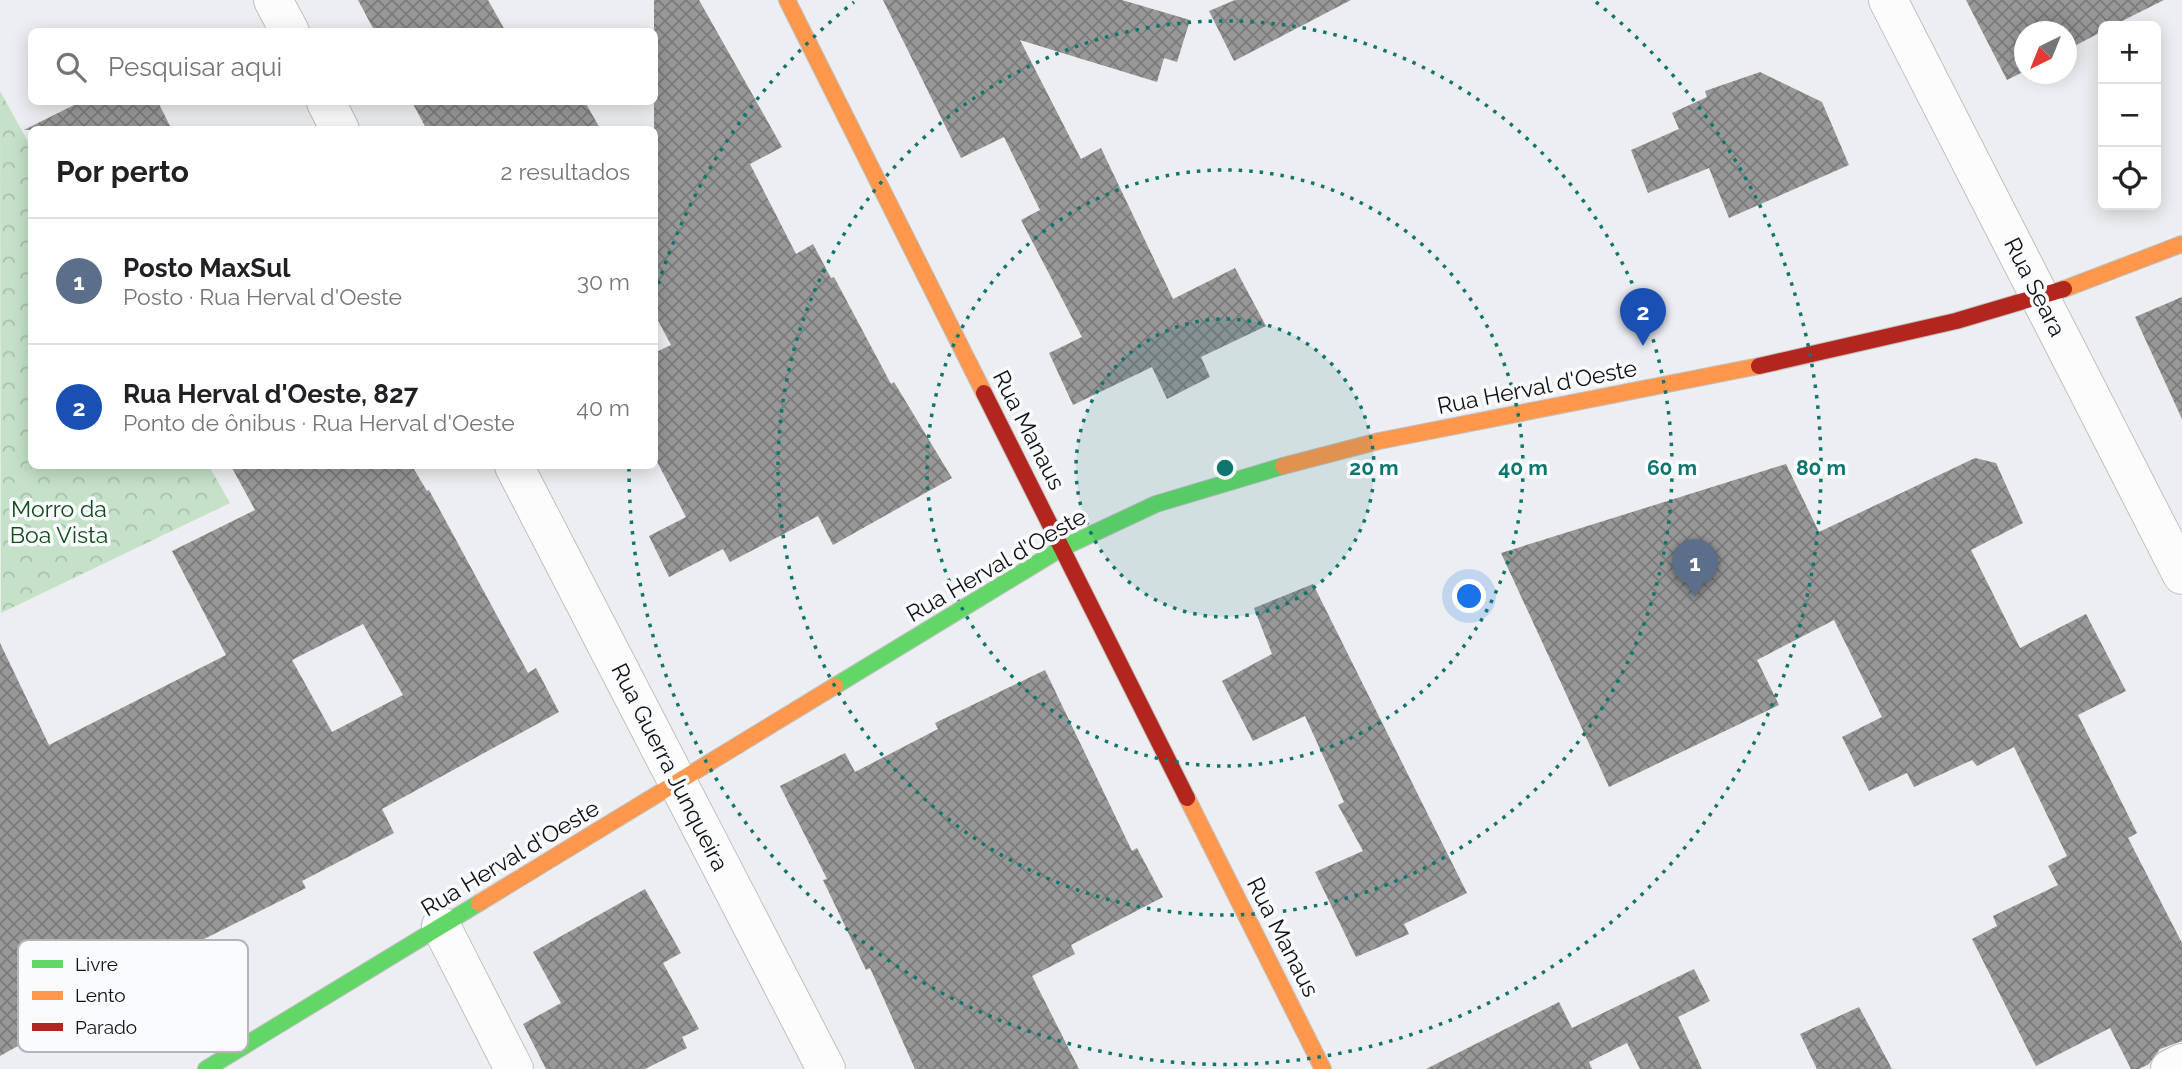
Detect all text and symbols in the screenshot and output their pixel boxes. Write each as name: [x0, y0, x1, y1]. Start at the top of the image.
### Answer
north arrow: [2014, 21, 2077, 84]
map controls: [2098, 21, 2161, 210]
button: +: [2098, 21, 2161, 84]
search box: [28, 28, 658, 105]
icon: search: [52, 48, 90, 86]
text: Pesquisar aqui: [108, 52, 282, 82]
button: −: [2098, 84, 2161, 147]
button: locate: [2098, 147, 2161, 210]
text: Por perto: [56, 154, 189, 189]
text: 2 resultados: [501, 158, 630, 185]
street label: Rua Seara: [1999, 233, 2072, 341]
text: Posto MaxSul: [123, 253, 291, 283]
text: 1: [73, 268, 85, 295]
text: 30 m: [577, 268, 630, 295]
text: Posto · Rua Herval d'Oeste: [123, 283, 402, 310]
pin: 2: [1620, 288, 1666, 346]
street label: Rua Herval d'Oeste: [1435, 354, 1639, 419]
street label: Rua Manaus: [988, 366, 1071, 494]
text: Rua Herval d'Oeste, 827: [123, 379, 418, 409]
text: 2: [73, 394, 85, 421]
text: 40 m: [576, 394, 630, 421]
text: Ponto de ônibus · Rua Herval d'Oeste: [123, 409, 515, 436]
text: 20 m: [1349, 455, 1399, 480]
text: 40 m: [1498, 455, 1548, 480]
text: 60 m: [1647, 455, 1697, 480]
text: 80 m: [1796, 455, 1846, 480]
centre of rings: [1213, 456, 1237, 480]
park label: Morro da Boa Vista: [10, 495, 108, 548]
street label: Rua Herval d'Oeste: [901, 502, 1090, 627]
pin: 1: [1672, 539, 1718, 597]
your location: [1452, 579, 1486, 613]
street label: Rua Guerra Junqueira: [606, 658, 735, 875]
street label: Rua Herval d'Oeste: [416, 794, 604, 921]
street label: Rua Manaus: [1242, 873, 1325, 1001]
legend: [18, 940, 248, 1052]
text: Livre: [75, 953, 118, 975]
text: Lento: [75, 984, 126, 1006]
text: Parado: [75, 1016, 137, 1038]

